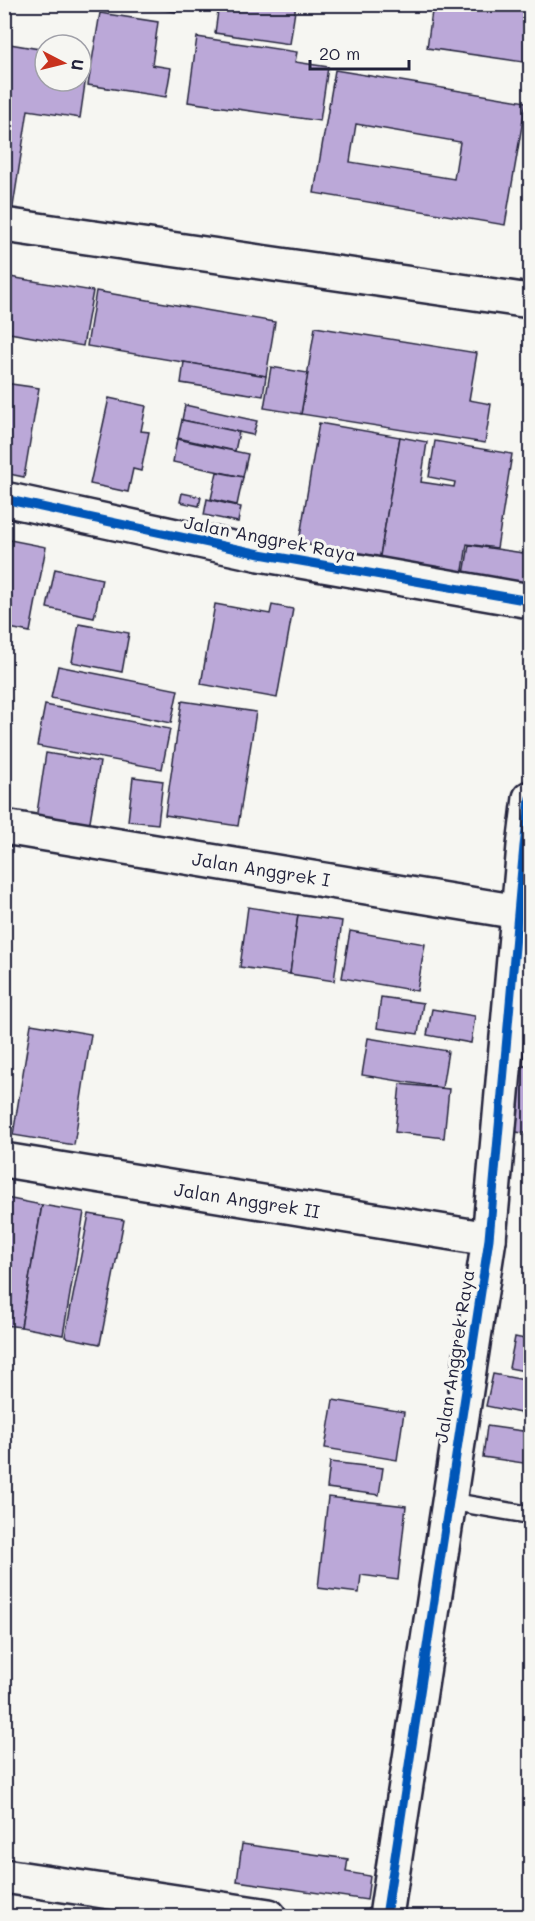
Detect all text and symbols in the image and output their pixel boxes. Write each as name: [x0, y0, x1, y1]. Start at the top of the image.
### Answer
north arrow: [33, 33, 93, 93]
scale bar: [310, 33, 409, 71]
text: 20 m: [319, 41, 360, 65]
text: U: [67, 58, 89, 72]
street label: Jalan Anggrek Raya: [182, 510, 358, 566]
street label: Jalan Anggrek I: [190, 846, 332, 892]
street label: Jalan Anggrek II: [172, 1177, 322, 1223]
street label: Jalan Anggrek Raya: [428, 1268, 480, 1444]

